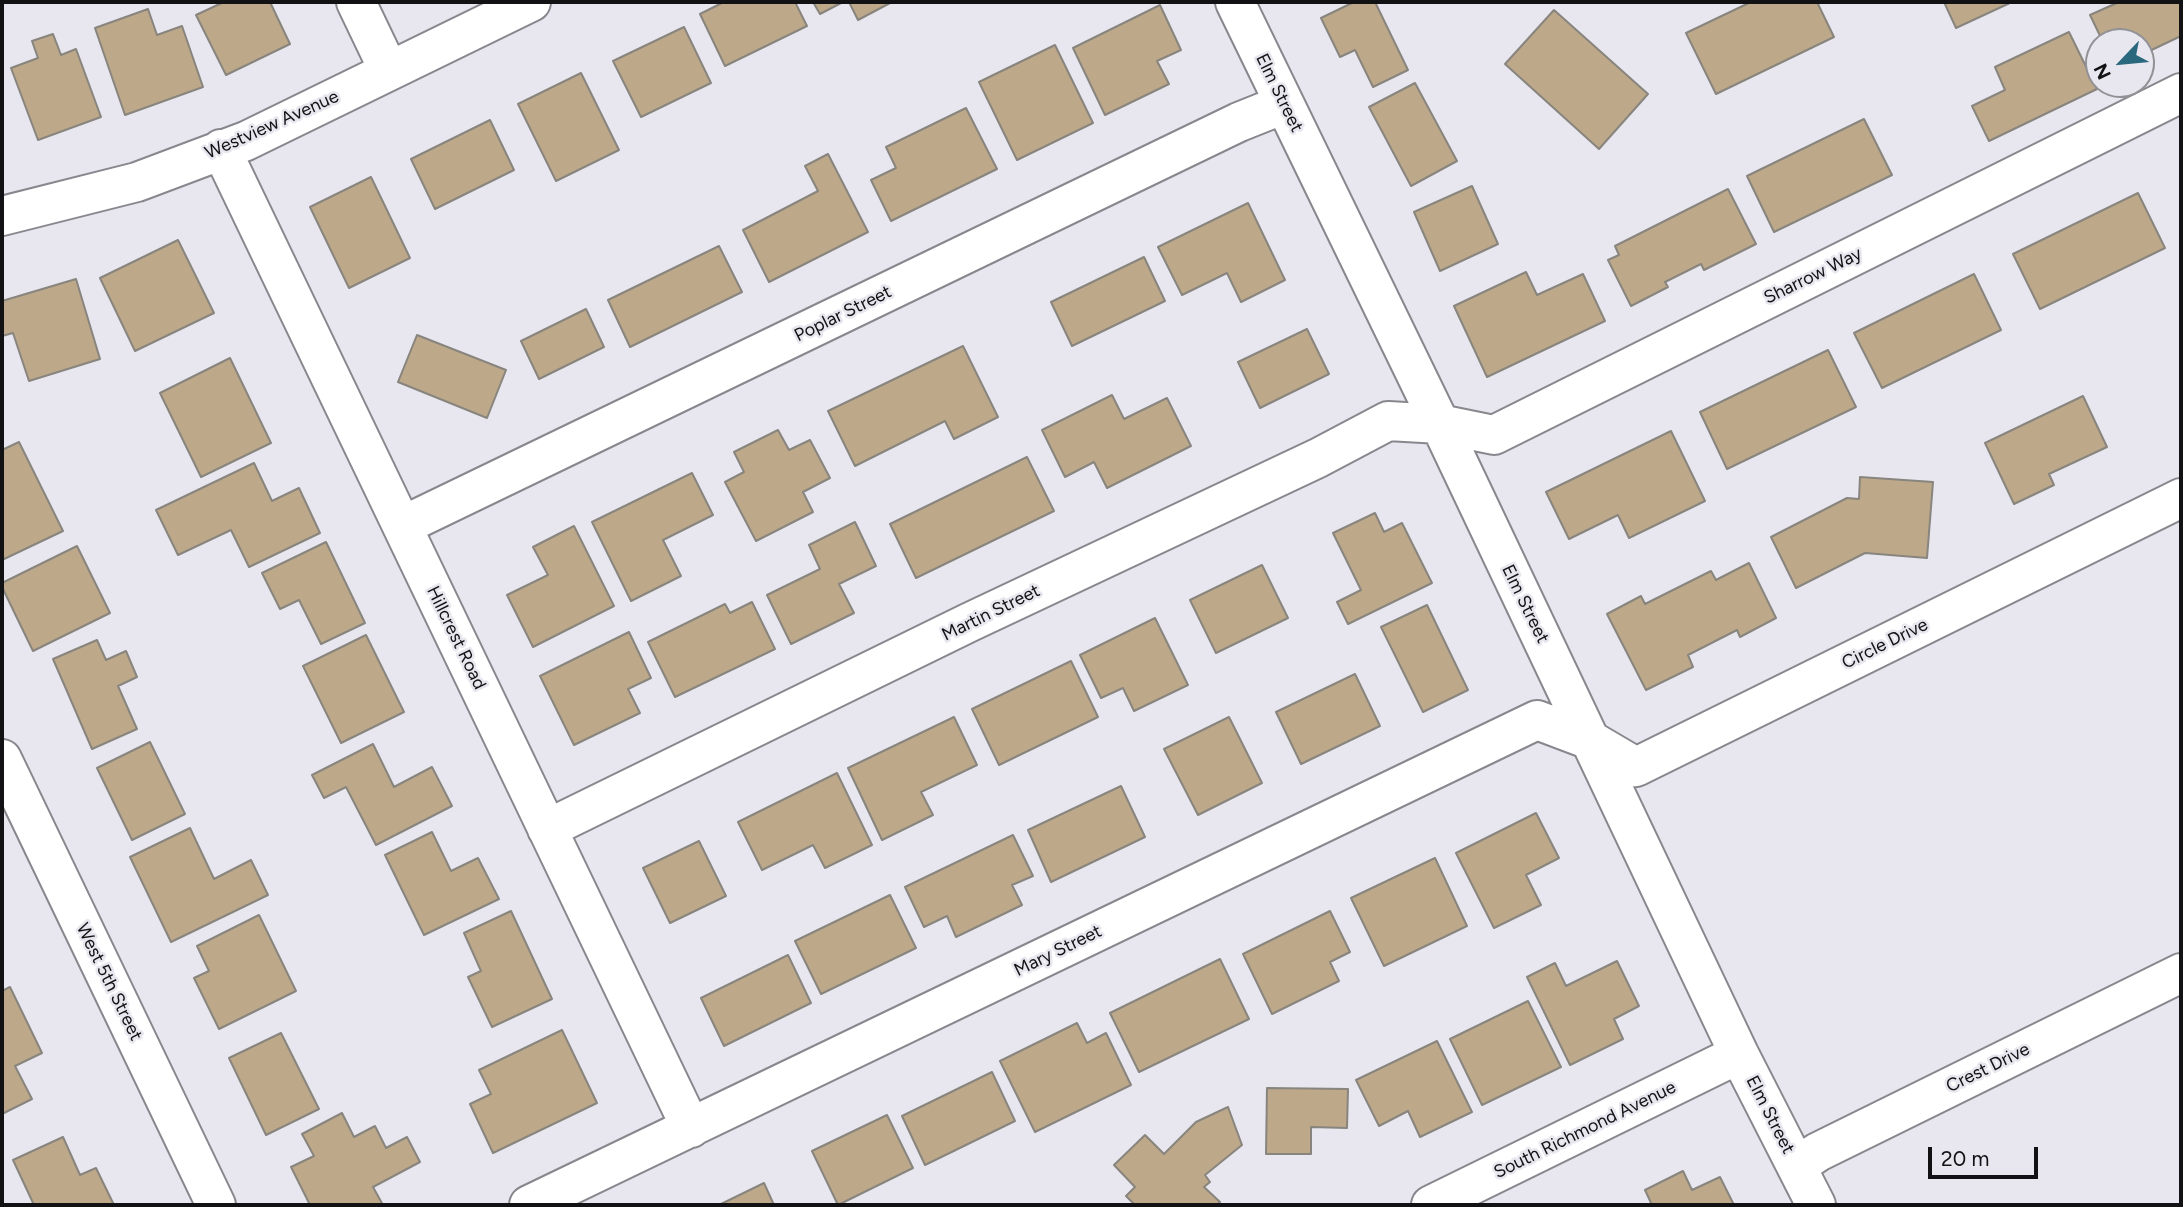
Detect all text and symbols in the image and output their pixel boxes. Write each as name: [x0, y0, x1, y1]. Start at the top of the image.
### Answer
north arrow: [2085, 28, 2155, 98]
street label: Elm Street: [1251, 50, 1307, 136]
text: N: [2089, 60, 2116, 83]
street label: Westview Avenue: [202, 86, 342, 164]
street label: Sharrow Way: [1761, 243, 1865, 309]
street label: Poplar Street: [791, 281, 895, 347]
street label: Elm Street: [1497, 561, 1553, 647]
street label: Martin Street: [938, 580, 1044, 646]
street label: Hillcrest Road: [422, 583, 490, 693]
street label: Circle Drive: [1839, 614, 1931, 674]
street label: West 5th Street: [71, 920, 147, 1044]
street label: Mary Street: [1011, 921, 1105, 981]
street label: Crest Drive: [1943, 1039, 2033, 1097]
street label: Elm Street: [1741, 1072, 1799, 1158]
street label: South Richmond Avenue: [1491, 1077, 1679, 1183]
scale bar: [1931, 1134, 2041, 1178]
text: 20 m: [1941, 1146, 1989, 1171]

